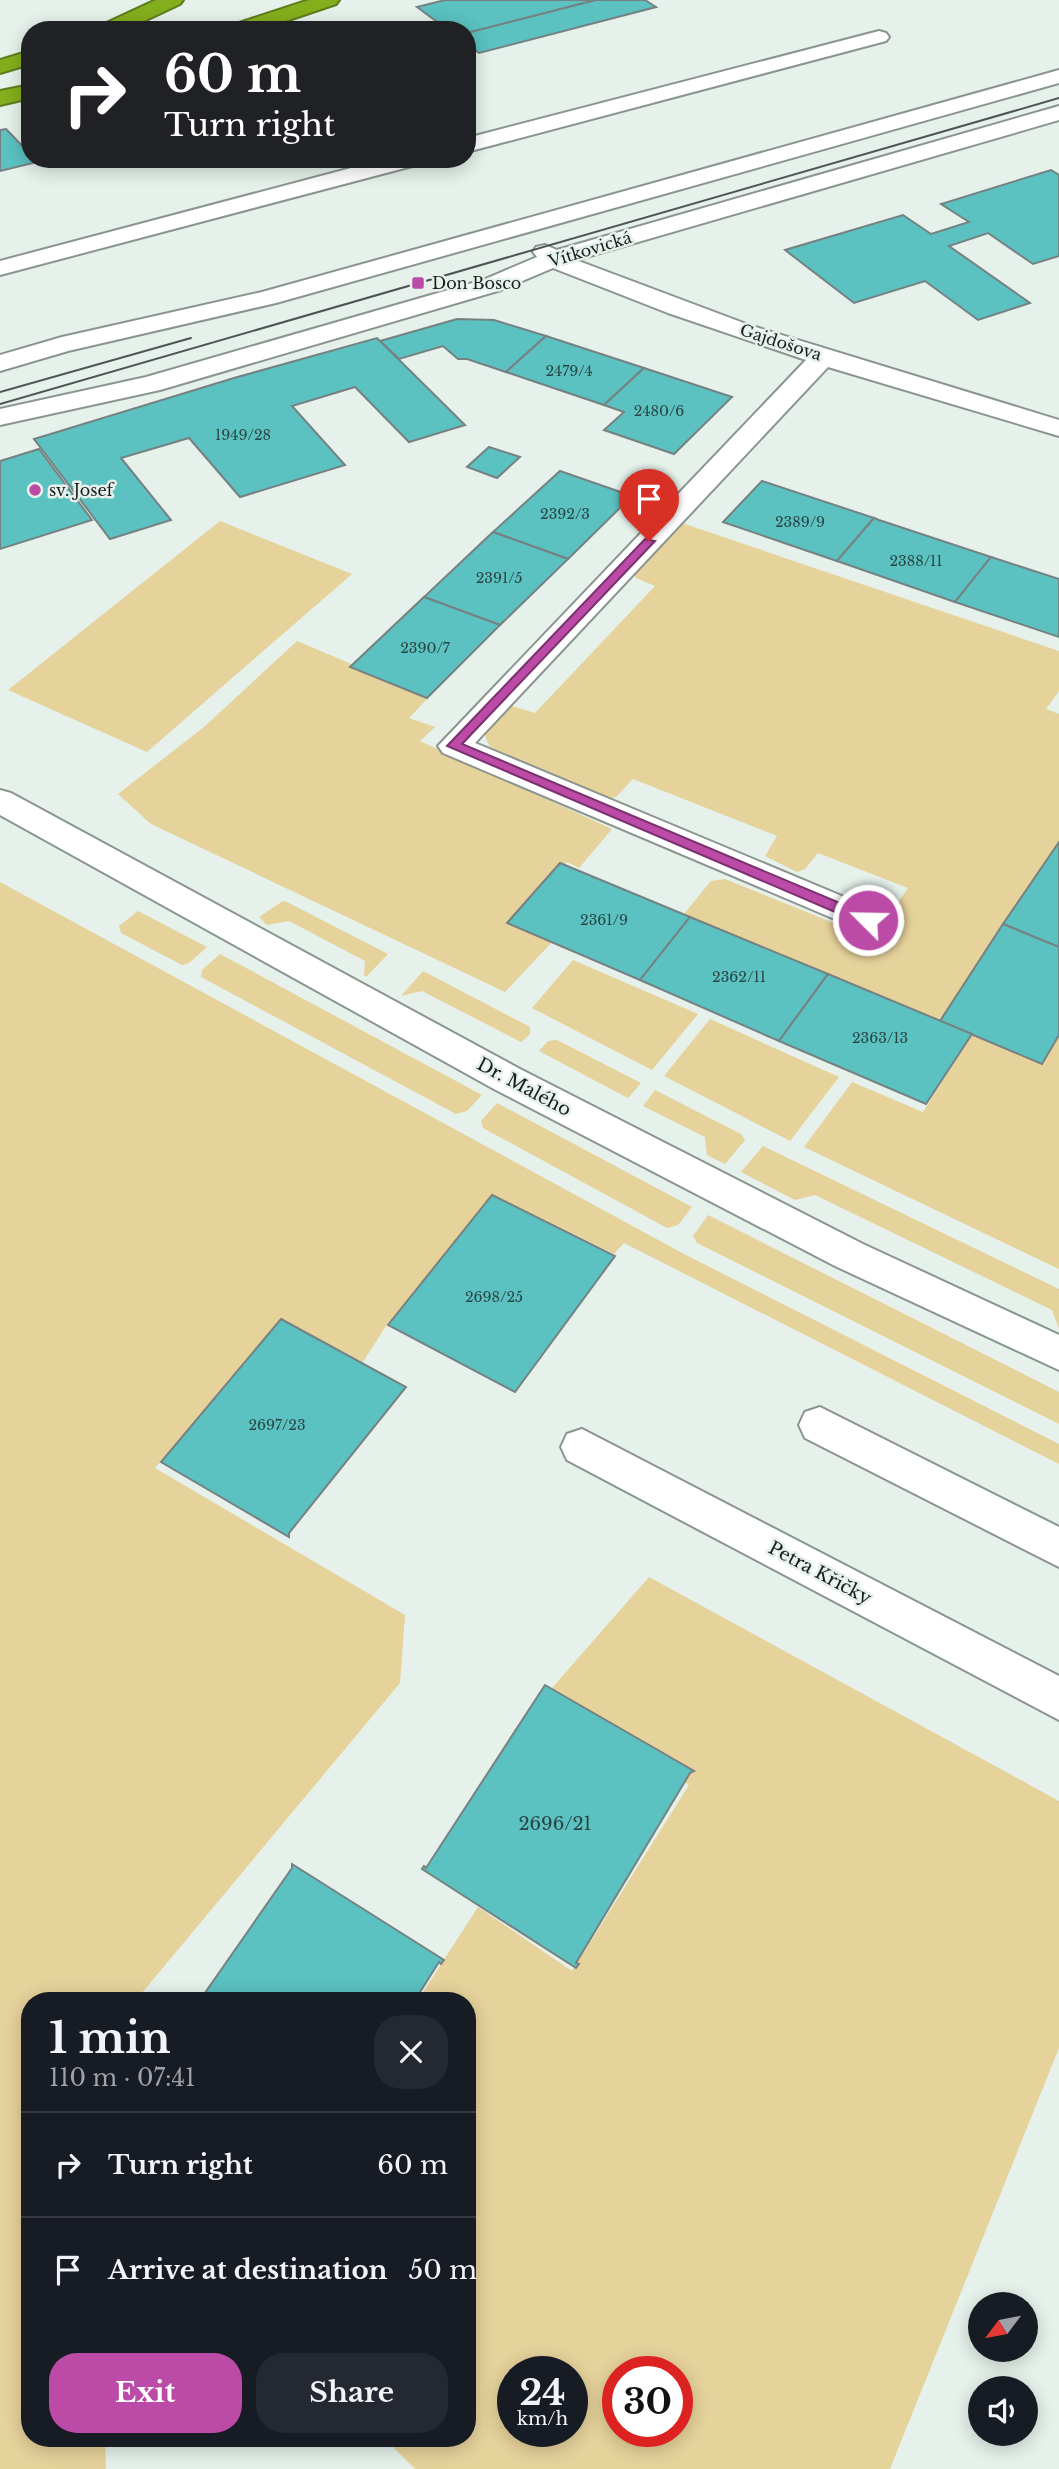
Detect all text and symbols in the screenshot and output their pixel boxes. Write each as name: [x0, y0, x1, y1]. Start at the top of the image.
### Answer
text: 60 m: [164, 44, 301, 105]
icon: right: [49, 49, 140, 140]
text: Turn right: [164, 105, 335, 145]
street label: Vítkovická: [545, 227, 634, 271]
place label: Don Bosco: [432, 273, 521, 293]
marker: Don Bosco: [410, 275, 426, 291]
street label: Gajdošova: [738, 319, 825, 365]
house number: 2479/4: [545, 362, 593, 380]
house number: 2480/6: [634, 402, 684, 420]
house number: 1949/28: [215, 426, 271, 444]
pin: [619, 469, 679, 541]
place label: sv. Josef: [49, 480, 116, 500]
icon: arrive: [630, 480, 668, 518]
marker: sv. Josef: [27, 482, 43, 498]
house number: 2392/3: [540, 505, 590, 523]
house number: 2389/9: [775, 513, 825, 531]
house number: 2388/11: [889, 552, 943, 570]
house number: 2391/5: [476, 569, 522, 587]
house number: 2390/7: [400, 639, 451, 657]
position arrow: [831, 883, 905, 957]
house number: 2361/9: [580, 911, 628, 929]
house number: 2362/11: [712, 968, 766, 986]
house number: 2363/13: [852, 1029, 908, 1047]
street label: Dr. Malého: [473, 1053, 575, 1121]
house number: 2698/25: [465, 1288, 523, 1306]
house number: 2697/23: [248, 1416, 306, 1434]
street label: Petra Křičky: [765, 1537, 876, 1610]
house number: 2696/21: [518, 1813, 592, 1835]
text: 1 min: [49, 2012, 171, 2064]
button: close: [374, 2015, 448, 2089]
text: 110 m · 07:41: [49, 2064, 195, 2092]
icon: right: [49, 2146, 87, 2184]
text: Turn right: [108, 2149, 253, 2181]
text: 60 m: [377, 2149, 448, 2181]
icon: arrive: [49, 2251, 87, 2289]
text: Arrive at destination: [108, 2254, 388, 2286]
text: 50 m: [409, 2254, 477, 2286]
north arrow: [968, 2292, 1038, 2362]
map controls: [968, 2292, 1038, 2446]
button: Exit: [49, 2353, 242, 2433]
button: Share: [256, 2353, 448, 2433]
speed limit sign: 30: [602, 2356, 693, 2447]
text: 24: [519, 2371, 566, 2414]
button: sound: [968, 2376, 1038, 2446]
text: km/h: [517, 2408, 568, 2430]

